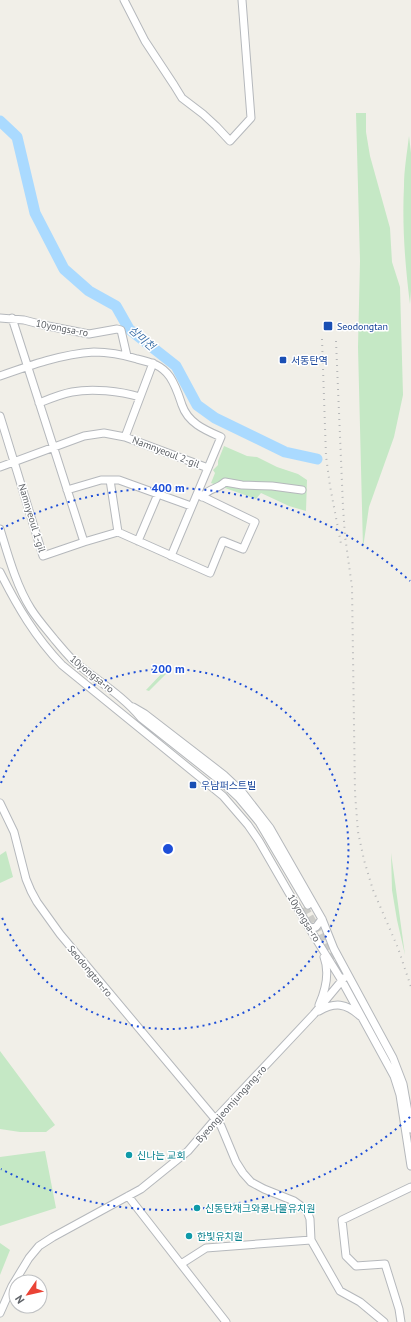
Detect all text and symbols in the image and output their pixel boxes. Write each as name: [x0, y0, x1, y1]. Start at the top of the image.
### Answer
street label: 10yongsa-ro: [35, 317, 89, 339]
marker: Seodongtan: [322, 320, 334, 332]
place label: Seodongtan: [337, 320, 388, 333]
water label: 삼미천: [126, 323, 159, 354]
place label: 서동탄역: [291, 354, 328, 367]
marker: 서동탄역: [278, 355, 288, 365]
street label: Namnyeoul 2-gil: [130, 433, 202, 471]
text: 400 m: [151, 480, 185, 495]
street label: Namnyeoul 1-gil: [15, 482, 49, 554]
street label: 10yongsa-ro: [67, 652, 117, 696]
text: 200 m: [151, 661, 185, 676]
place label: 우남퍼스트빌: [201, 779, 256, 792]
marker: 우남퍼스트빌: [188, 780, 198, 790]
centre of rings: [161, 842, 175, 856]
street label: 10yongsa-ro: [285, 892, 323, 944]
street label: Seodongtan-ro: [65, 943, 115, 999]
street label: Byeongjeomjungang-ro: [193, 1063, 269, 1145]
place label: 신나는 교회: [137, 1149, 186, 1162]
marker: 신나는 교회: [124, 1150, 134, 1160]
place label: 신동탄재크와콩나물유치원: [205, 1202, 315, 1215]
marker: 신동탄재크와콩나물유치원: [192, 1203, 202, 1213]
place label: 한빛유치원: [197, 1230, 243, 1243]
marker: 한빛유치원: [184, 1231, 194, 1241]
north arrow: [8, 1274, 48, 1314]
text: N: [12, 1293, 28, 1307]

